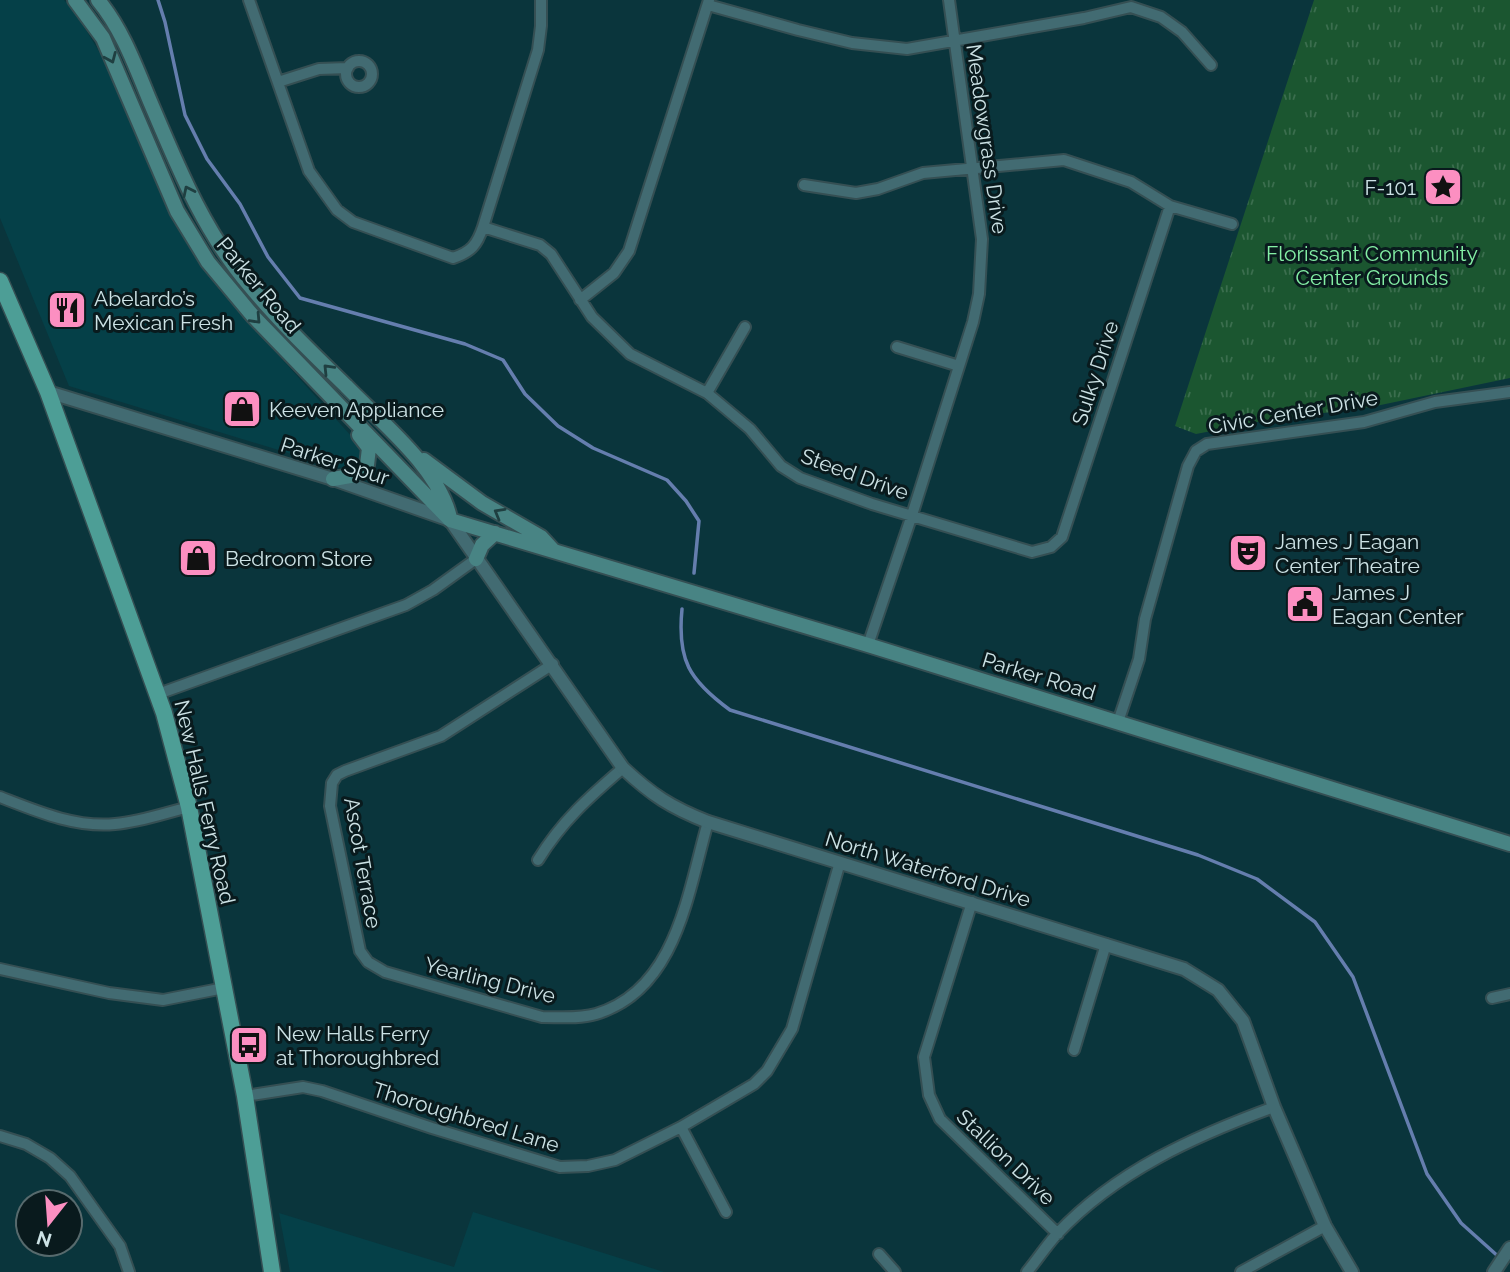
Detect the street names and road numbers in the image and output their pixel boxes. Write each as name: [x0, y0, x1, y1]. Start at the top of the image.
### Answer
street label: Meadowgrass Drive: [961, 42, 1013, 236]
street label: Parker Road: [212, 232, 306, 338]
street label: Sulky Drive: [1066, 318, 1124, 428]
street label: Civic Center Drive: [1206, 385, 1380, 439]
street label: Parker Spur: [278, 432, 393, 490]
street label: Steed Drive: [798, 443, 912, 505]
street label: Parker Road: [979, 647, 1099, 705]
street label: New Halls Ferry Road: [169, 697, 241, 907]
street label: Ascot Terrace: [339, 796, 387, 930]
street label: North Waterford Drive: [822, 826, 1034, 912]
street label: Yearling Drive: [422, 952, 558, 1008]
street label: Thoroughbred Lane: [370, 1077, 562, 1157]
street label: Stallion Drive: [952, 1104, 1060, 1210]

